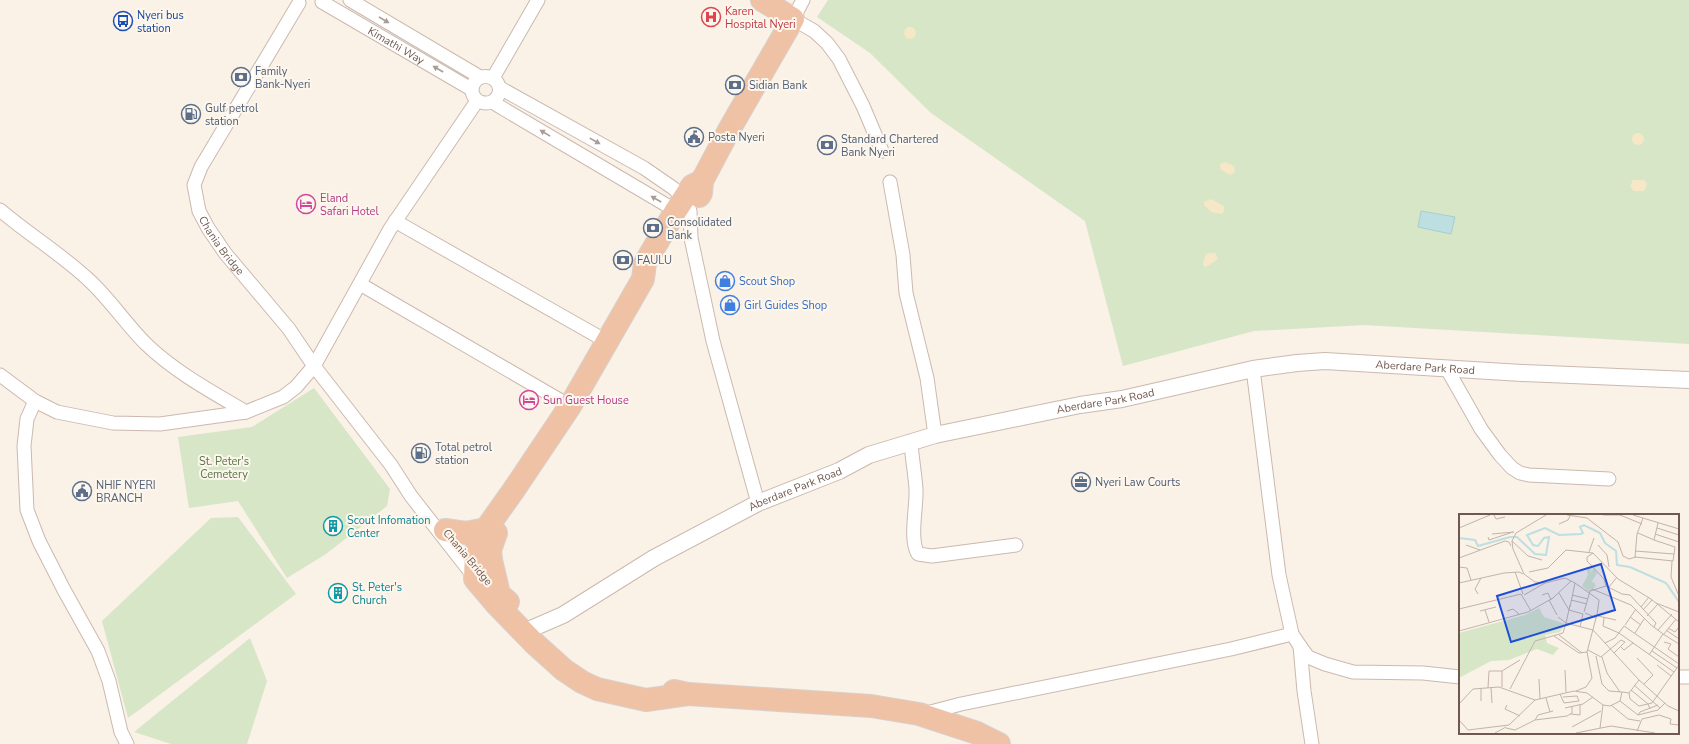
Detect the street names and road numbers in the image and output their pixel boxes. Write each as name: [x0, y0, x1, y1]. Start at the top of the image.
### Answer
street label: Kimathi Way: [365, 23, 427, 68]
street label: Chania Bridge: [195, 213, 248, 279]
street label: Aberdare Park Road: [1375, 357, 1475, 378]
street label: Aberdare Park Road: [1055, 385, 1156, 418]
street label: Aberdare Park Road: [746, 464, 844, 515]
street label: Chania Bridge: [440, 526, 496, 589]

